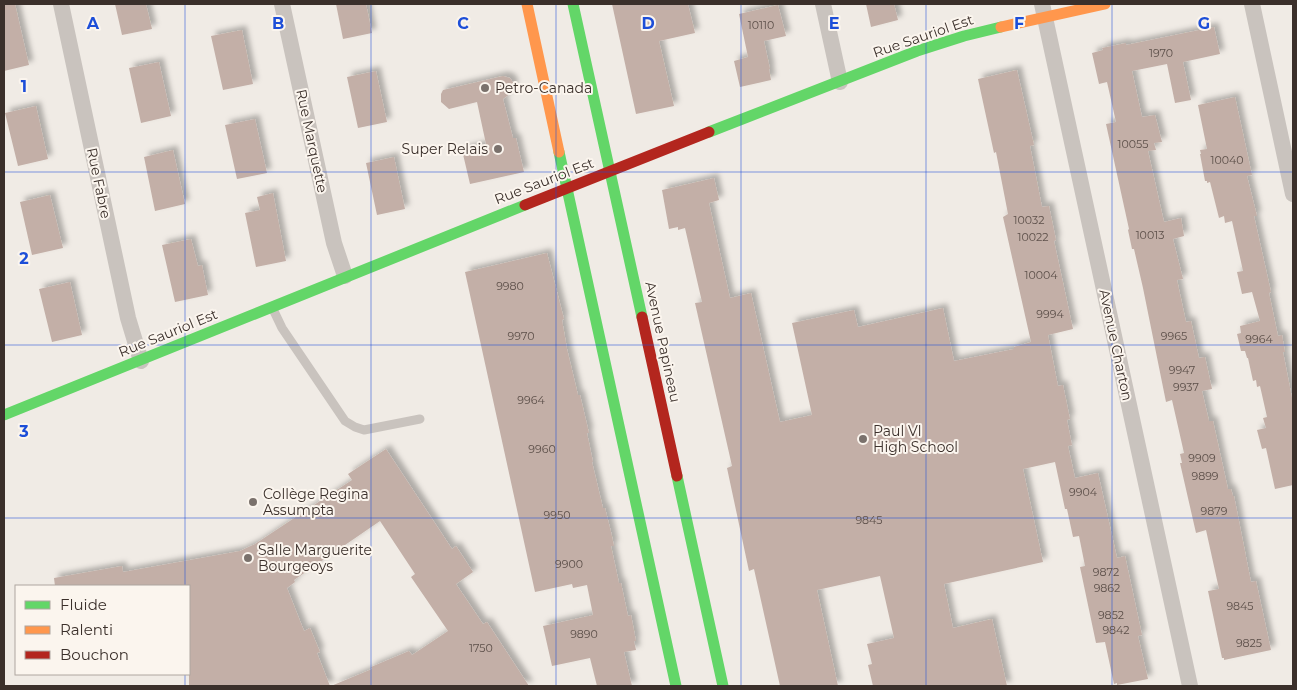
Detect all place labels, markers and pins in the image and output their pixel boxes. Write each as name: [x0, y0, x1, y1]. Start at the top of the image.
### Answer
place label: Petro-Canada: [495, 79, 592, 97]
marker: Petro-Canada: [479, 82, 491, 94]
place label: Super Relais: [402, 140, 488, 158]
marker: Super Relais: [492, 143, 504, 155]
place label: Paul VI High School: [873, 422, 958, 456]
marker: Paul VI High School: [857, 433, 869, 445]
place label: Collège Regina Assumpta: [263, 485, 369, 519]
marker: Collège Regina Assumpta: [247, 496, 259, 508]
place label: Salle Marguerite Bourgeoys: [258, 541, 372, 575]
marker: Salle Marguerite Bourgeoys: [242, 552, 254, 564]

